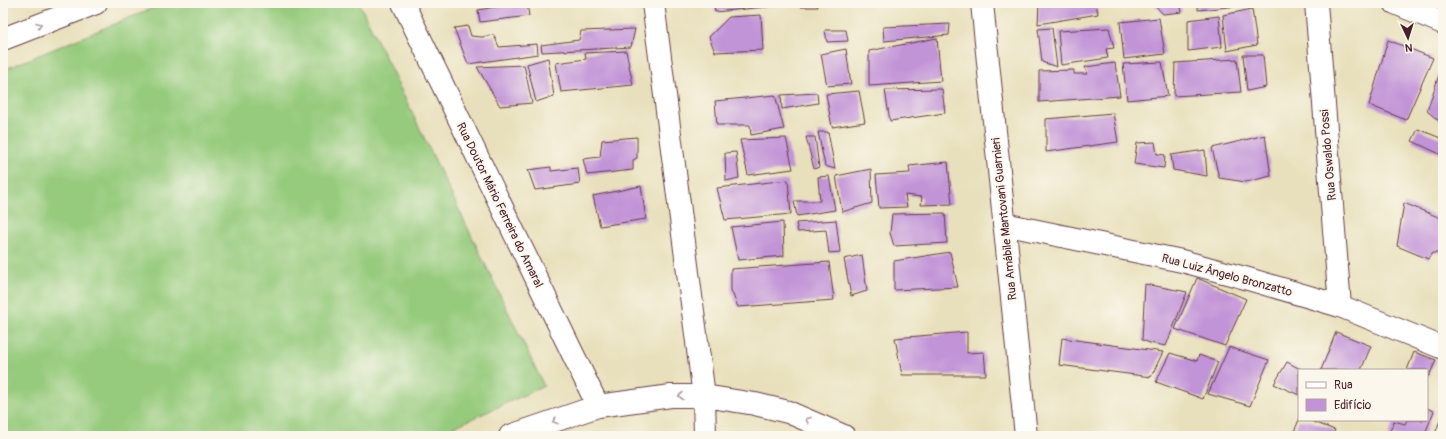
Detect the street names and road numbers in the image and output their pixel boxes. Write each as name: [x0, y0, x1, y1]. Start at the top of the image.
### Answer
street label: Rua Oswaldo Possi: [1317, 109, 1340, 201]
street label: Rua Doutor Mário Ferreira do Amaral: [453, 120, 546, 290]
street label: Rua Amábile Mantovani Guarnieri: [988, 137, 1020, 301]
street label: Rua Luiz Ângelo Bronzatto: [1160, 250, 1295, 300]

